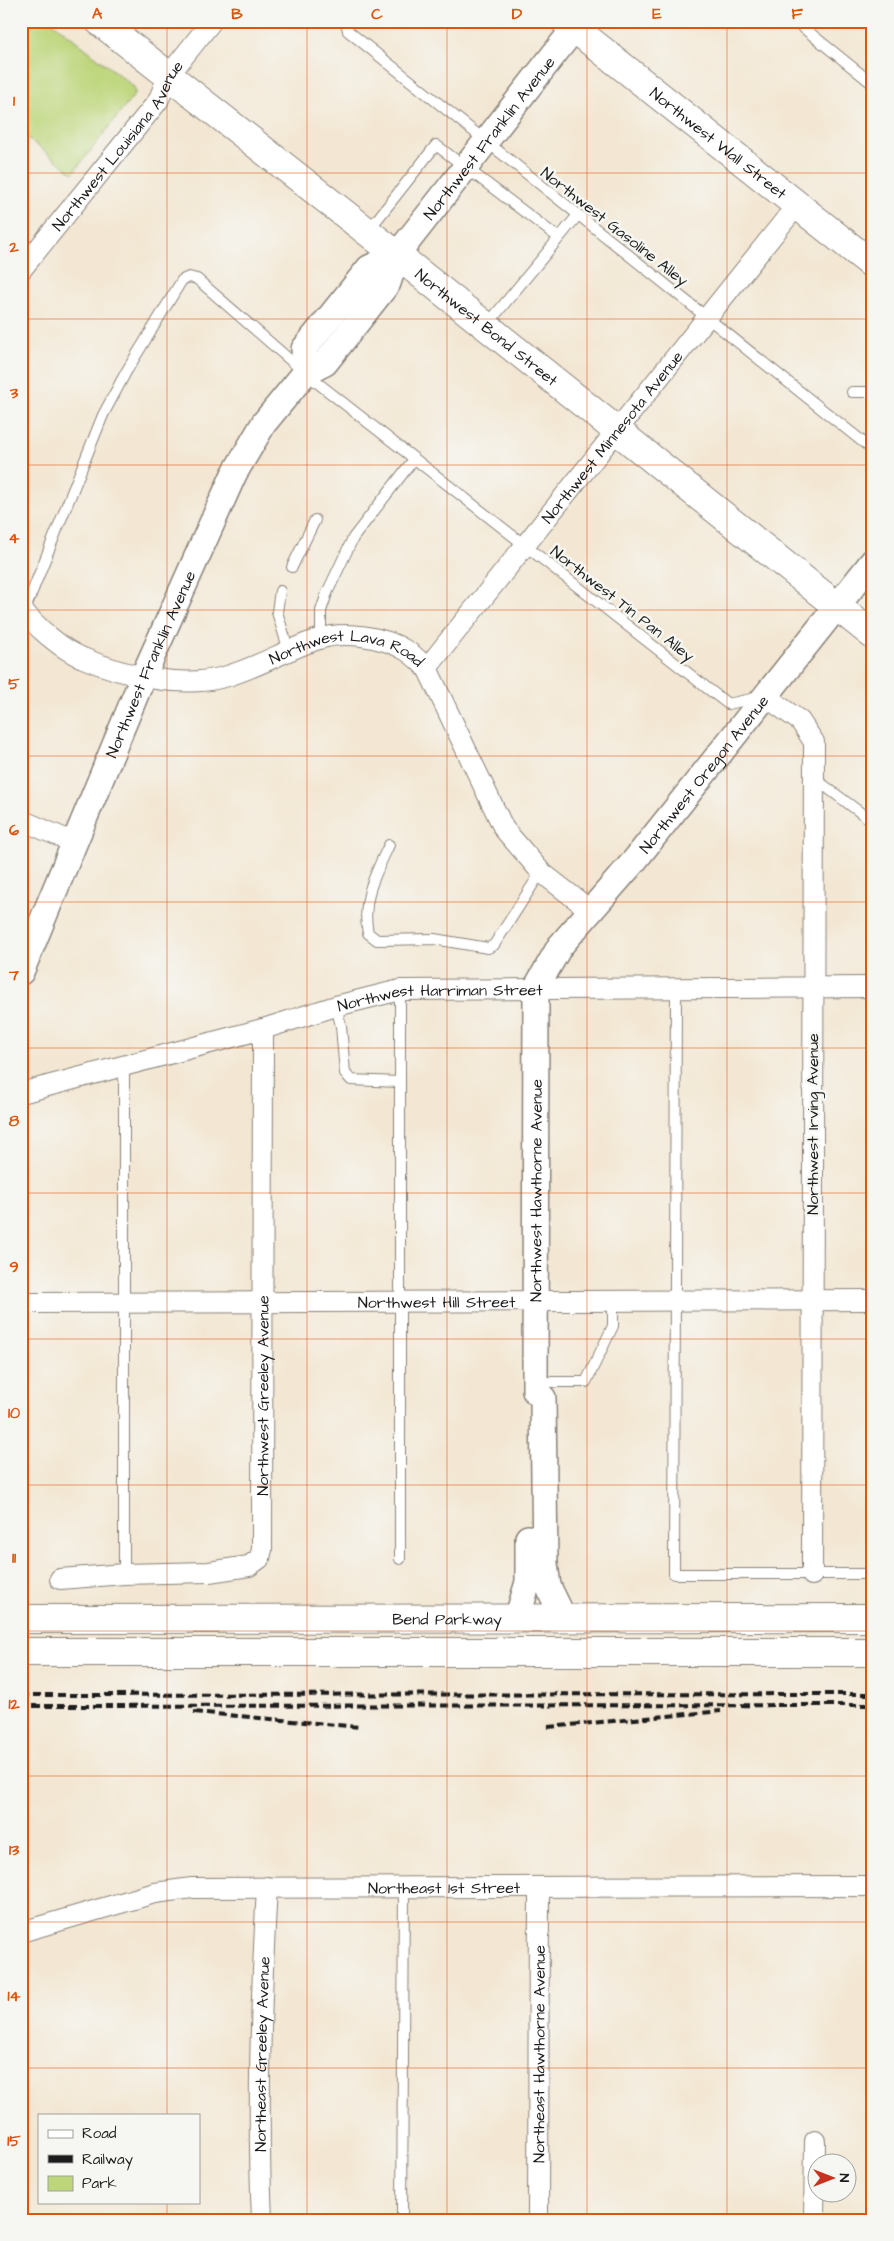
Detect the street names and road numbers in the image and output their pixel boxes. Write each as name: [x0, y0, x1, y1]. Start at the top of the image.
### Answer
street label: Northwest Franklin Avenue: [419, 52, 561, 225]
street label: Northwest Louisiana Avenue: [47, 56, 189, 236]
street label: Northwest Wall Street: [645, 82, 791, 205]
street label: Northwest Gasoline Alley: [535, 162, 693, 292]
street label: Northwest Bond Street: [410, 264, 563, 392]
street label: Northwest Minnesota Avenue: [537, 346, 689, 528]
street label: Northwest Tin Pan Alley: [545, 541, 699, 668]
street label: Northwest Franklin Avenue: [101, 567, 201, 761]
street label: Northwest Lava Road: [263, 651, 427, 679]
street label: Northwest Oregon Avenue: [634, 691, 774, 858]
street label: Northwest Harriman Street: [335, 979, 543, 1017]
street label: Northwest Irving Avenue: [802, 1033, 825, 1215]
street label: Northwest Hawthorne Avenue: [525, 1079, 548, 1302]
street label: Northwest Hill Street: [358, 1291, 516, 1314]
street label: Northwest Greeley Avenue: [252, 1295, 275, 1496]
street label: Bend Parkway: [392, 1608, 502, 1631]
street label: Northeast 1st Street: [368, 1877, 521, 1899]
street label: Northeast Hawthorne Avenue: [528, 1945, 551, 2163]
street label: Northeast Greeley Avenue: [250, 1956, 276, 2152]

